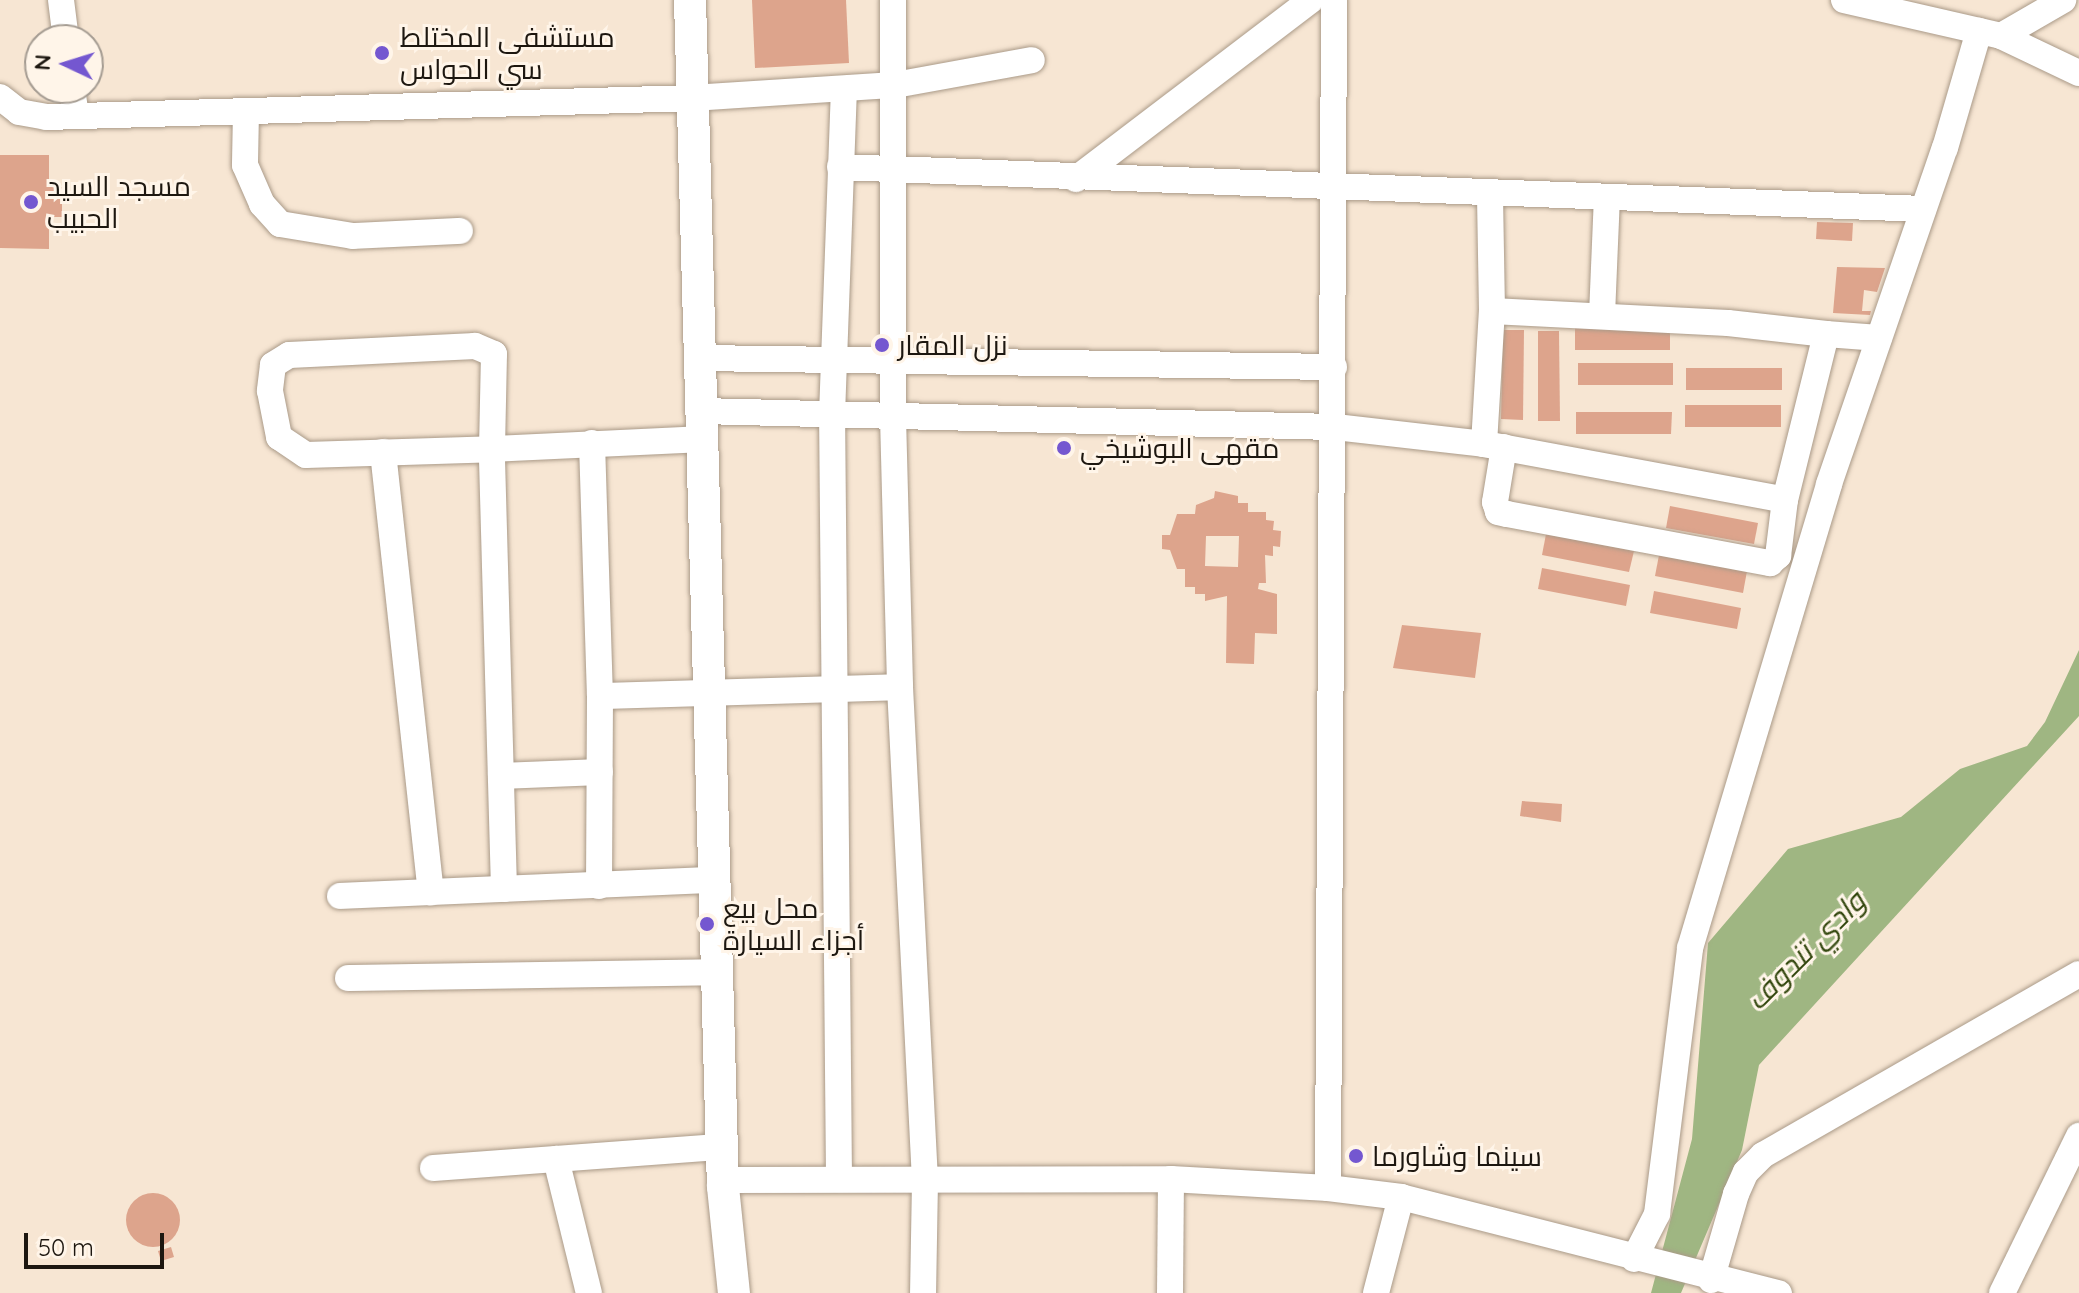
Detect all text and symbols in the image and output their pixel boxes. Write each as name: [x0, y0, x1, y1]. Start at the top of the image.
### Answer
place label: مستشفى المختلط سي الحواس: [400, 20, 615, 86]
north arrow: [24, 24, 104, 104]
marker: مستشفى المختلط سي الحواس: [371, 42, 393, 64]
text: N: [28, 53, 57, 72]
place label: مسجد السيد الحبيب: [47, 169, 191, 235]
marker: مسجد السيد الحبيب: [22, 193, 40, 211]
place label: نزل المقار: [898, 328, 1008, 362]
marker: نزل المقار: [873, 336, 891, 354]
place label: مقهى البوشيخي: [1080, 431, 1279, 465]
marker: مقهى البوشيخي: [1055, 439, 1073, 457]
water label: وادي تندوف: [1738, 883, 1872, 1017]
place label: محل بيع أجزاء السيارة: [723, 891, 864, 957]
marker: محل بيع أجزاء السيارة: [698, 915, 716, 933]
place label: سينما وشاورما: [1372, 1139, 1542, 1173]
marker: سينما وشاورما: [1347, 1147, 1365, 1165]
scale bar: [28, 1217, 168, 1267]
text: 50 m: [38, 1232, 94, 1262]

